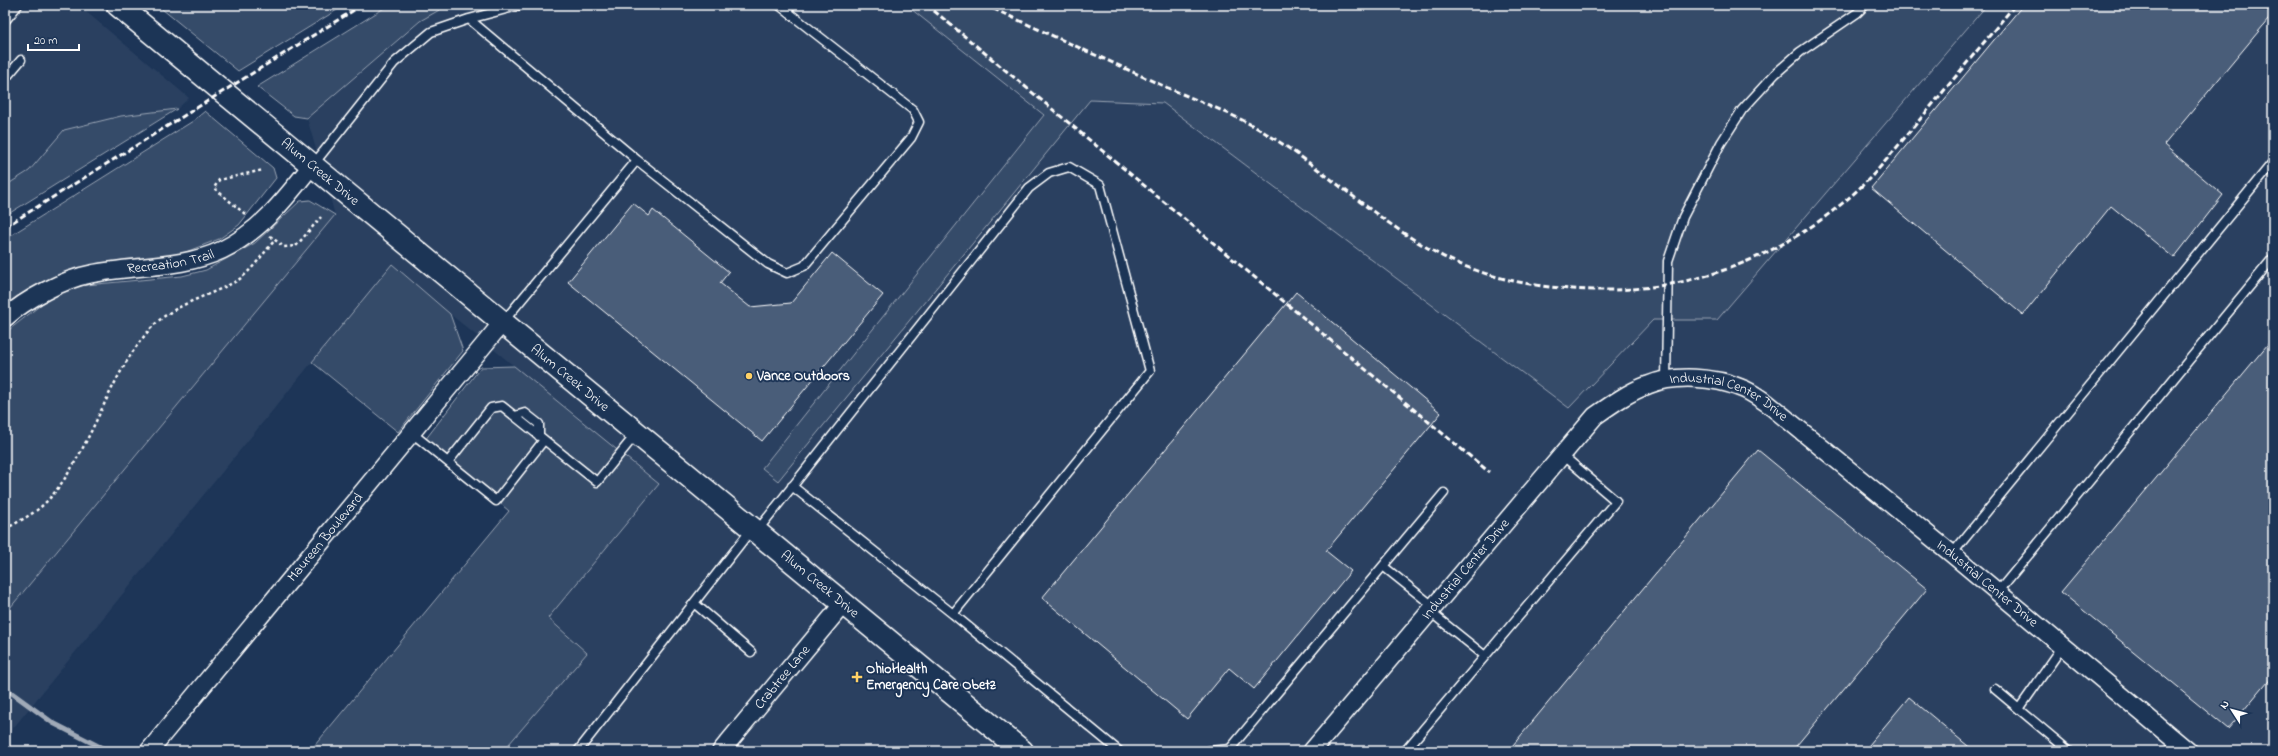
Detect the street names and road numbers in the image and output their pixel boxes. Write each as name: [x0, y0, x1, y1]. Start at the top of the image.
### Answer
street label: Alum Creek Drive: [276, 133, 365, 211]
street label: Recreation Trail: [126, 244, 217, 279]
street label: Alum Creek Drive: [526, 339, 615, 417]
street label: Industrial Center Drive: [1668, 368, 1793, 427]
street label: Maureen Boulevard: [282, 488, 368, 586]
street label: Industrial Center Drive: [1417, 513, 1515, 625]
street label: Industrial Center Drive: [1932, 535, 2043, 633]
street label: Alum Creek Drive: [776, 545, 864, 624]
street label: Crabtree Lane: [749, 640, 816, 714]

